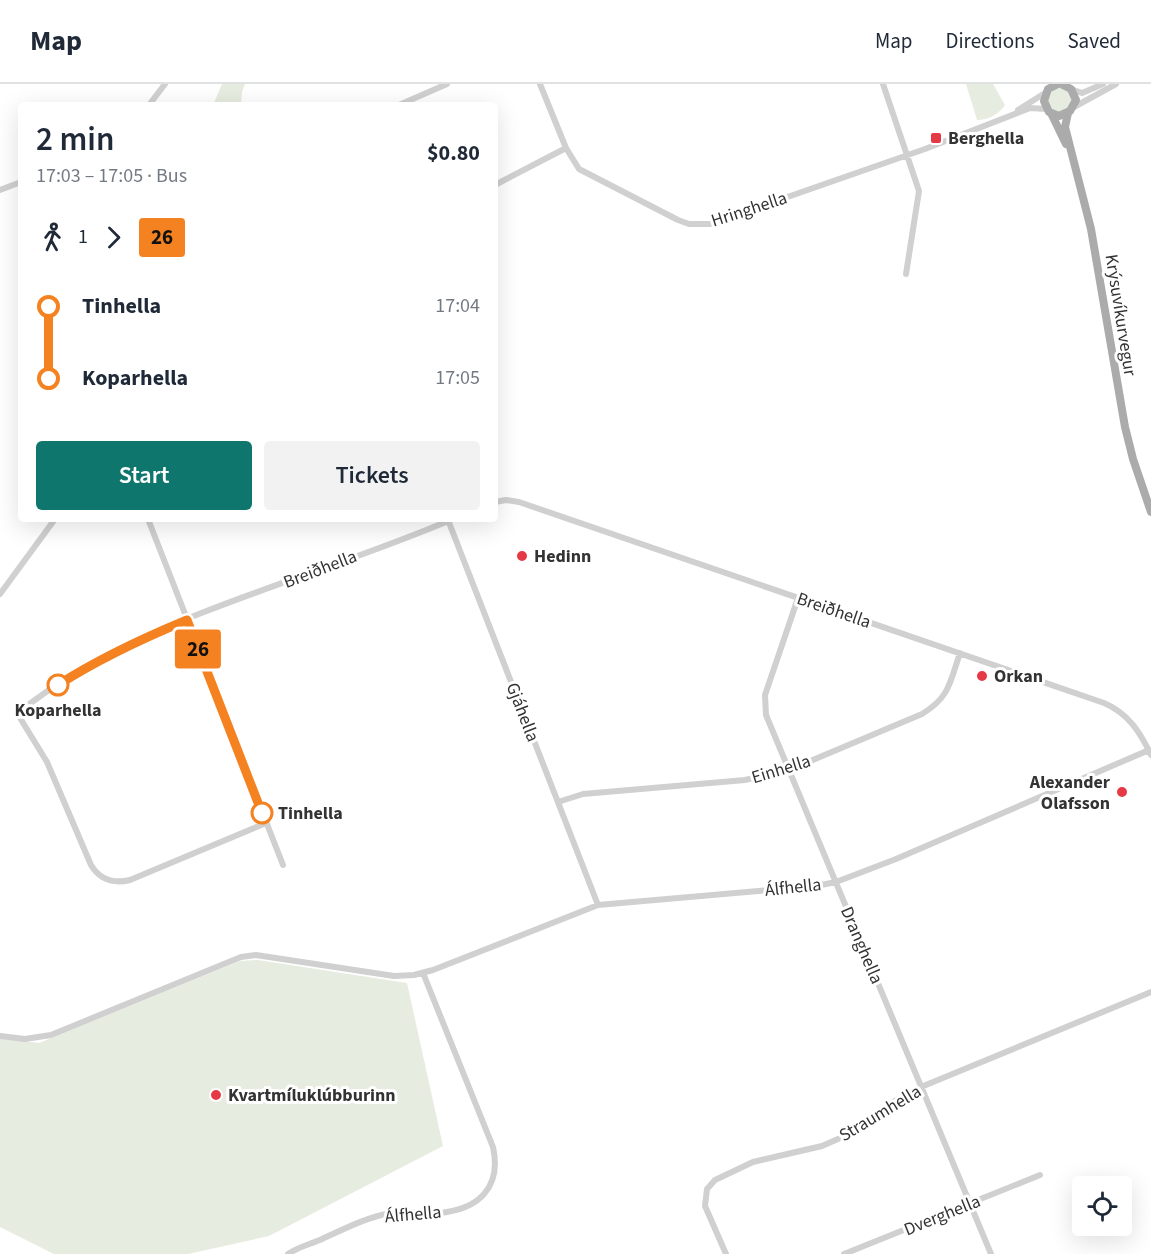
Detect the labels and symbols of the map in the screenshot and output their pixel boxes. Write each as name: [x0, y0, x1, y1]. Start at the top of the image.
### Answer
place label: Berghella: [948, 126, 1024, 151]
marker: Berghella: [929, 131, 943, 145]
street label: Hringhella: [708, 185, 790, 233]
street label: Krýsuvíkurvegur: [1099, 252, 1143, 379]
street label: Breiðhella: [280, 544, 360, 595]
place label: Hedinn: [534, 544, 591, 569]
marker: Hedinn: [515, 549, 529, 563]
street label: Breiðhella: [793, 586, 874, 635]
line badge: 26: [171, 630, 225, 668]
place label: Orkan: [994, 664, 1043, 689]
marker: Orkan: [975, 669, 989, 683]
marker: Koparhella: [47, 674, 69, 696]
street label: Gjáhella: [500, 679, 545, 745]
place label: Koparhella: [15, 698, 101, 723]
street label: Einhella: [748, 749, 814, 790]
place label: Alexander Olafsson: [1029, 770, 1111, 816]
marker: Alexander Olafsson: [1115, 785, 1129, 799]
place label: Tinhella: [278, 801, 343, 826]
marker: Tinhella: [251, 802, 273, 824]
street label: Álfhella: [764, 872, 823, 903]
street label: Dranghella: [834, 903, 889, 988]
street label: Straumhella: [834, 1079, 926, 1148]
place label: Kvartmíluklúbburinn: [228, 1083, 396, 1108]
marker: Kvartmíluklúbburinn: [209, 1088, 223, 1102]
street label: Dverghella: [900, 1189, 984, 1242]
street label: Álfhella: [384, 1200, 442, 1229]

